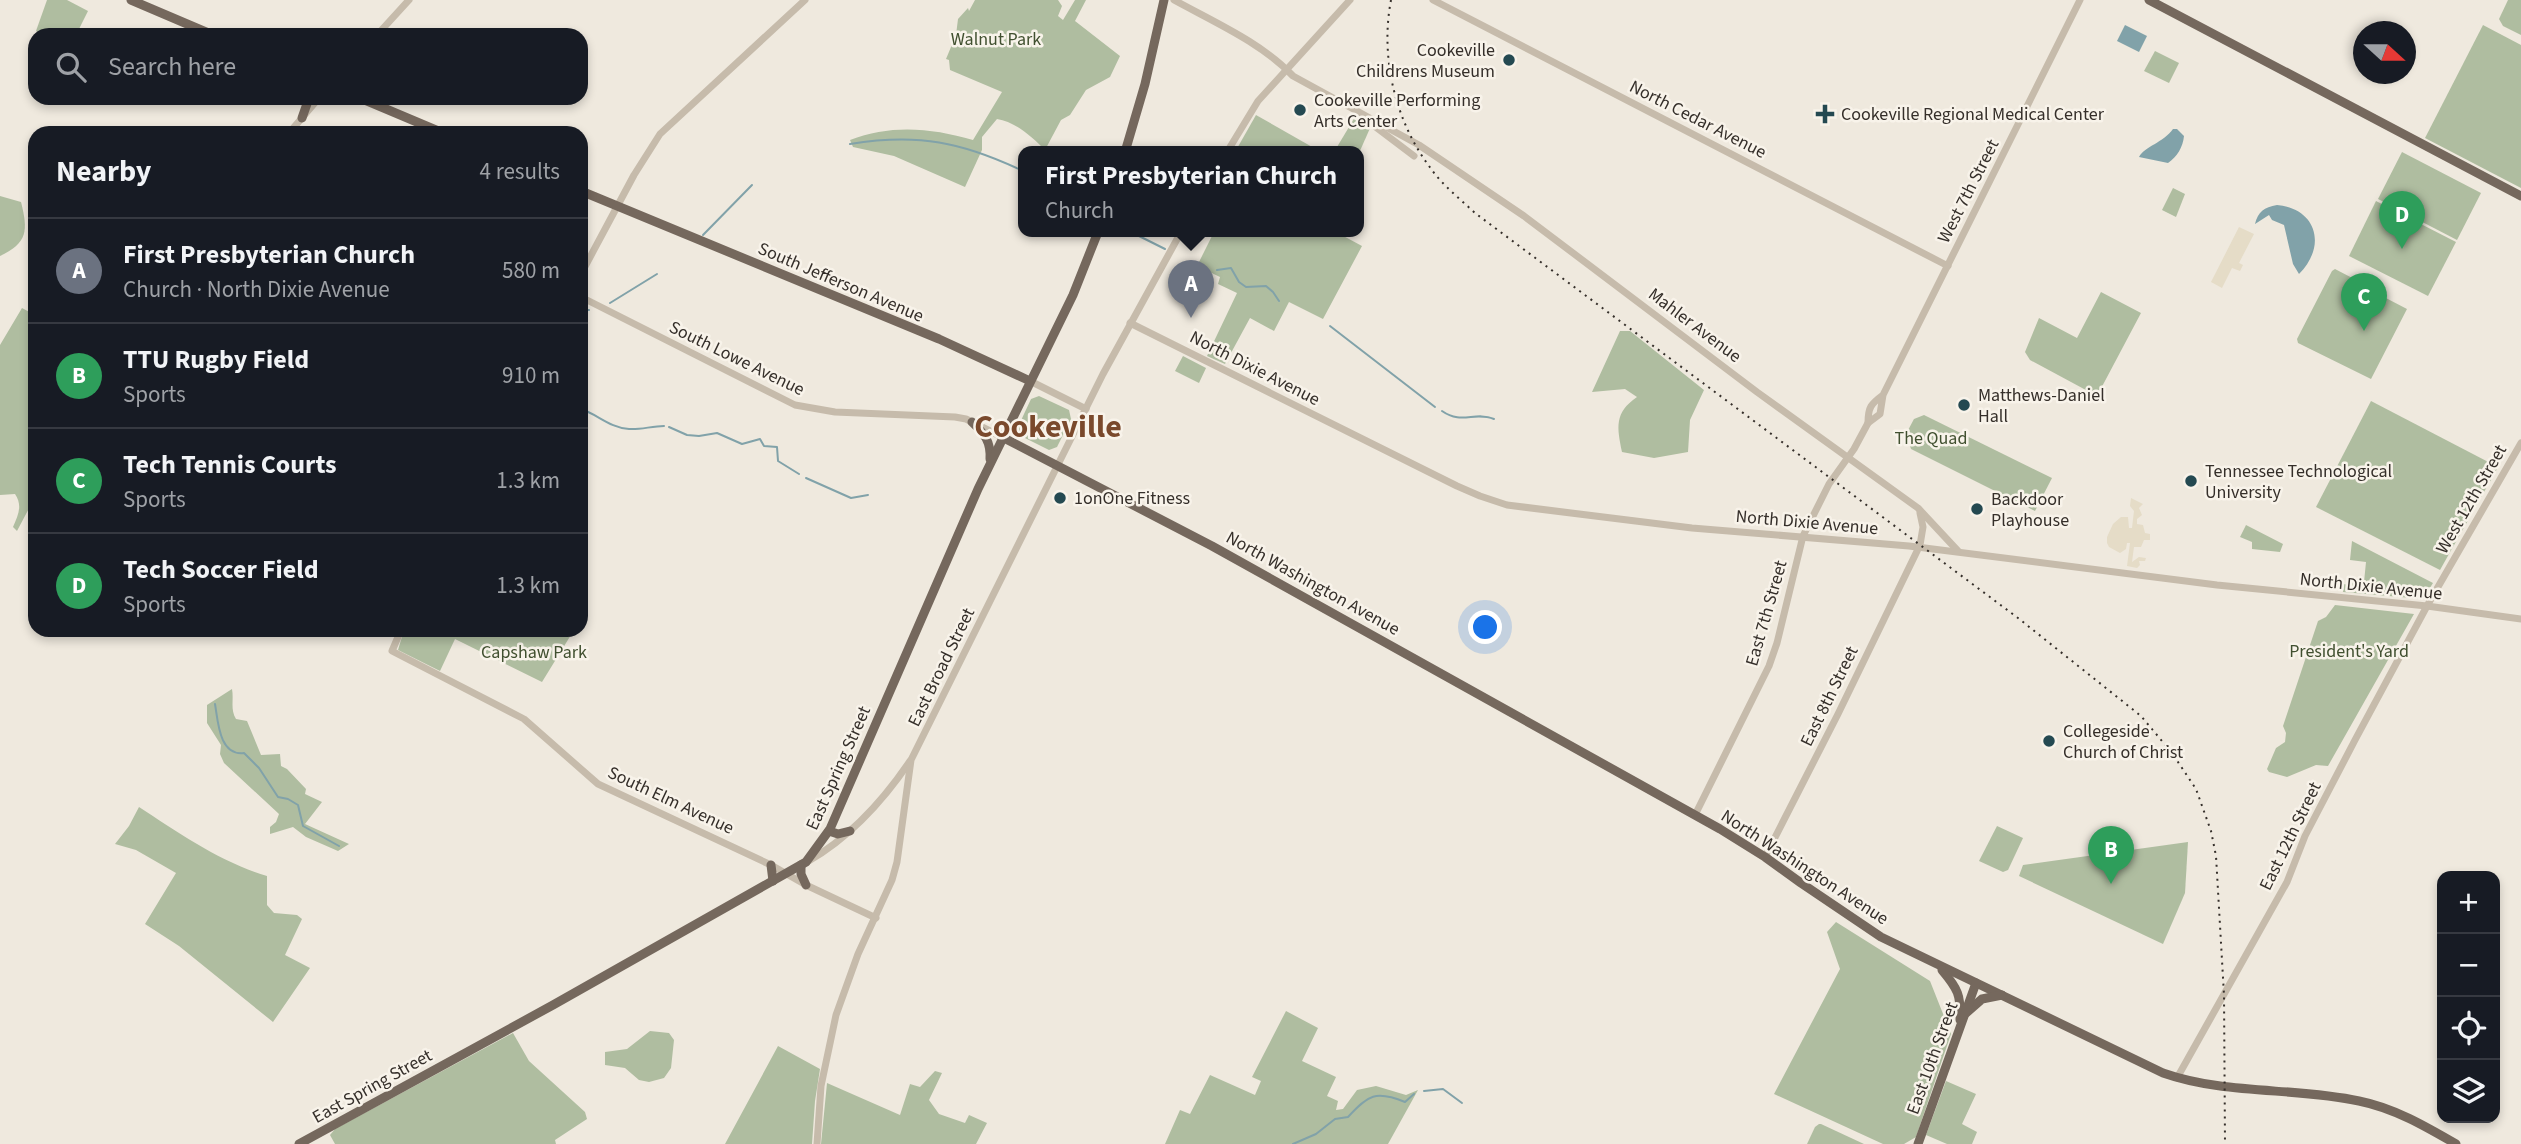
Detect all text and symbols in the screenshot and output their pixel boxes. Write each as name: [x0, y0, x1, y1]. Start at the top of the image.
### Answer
north arrow: [2353, 21, 2416, 84]
park label: Walnut Park: [951, 27, 1041, 52]
search box: [28, 28, 588, 105]
place label: Cookeville Childrens Museum: [1356, 38, 1495, 84]
icon: search: [52, 48, 90, 86]
text: Search here: [108, 48, 236, 85]
marker: Cookeville Childrens Museum: [1501, 52, 1517, 68]
street label: North Cedar Avenue: [1625, 74, 1771, 165]
place label: Cookeville Performing Arts Center: [1314, 88, 1480, 134]
marker: Cookeville Performing Arts Center: [1292, 102, 1308, 118]
place label: Cookeville Regional Medical Center: [1841, 102, 2105, 127]
marker: Cookeville Regional Medical Center: [1815, 104, 1835, 124]
street label: West 7th Street: [1932, 135, 2005, 247]
popup: [1018, 146, 1364, 237]
text: Nearby: [56, 150, 151, 193]
text: 4 results: [480, 155, 560, 188]
text: First Presbyterian Church: [1045, 157, 1337, 194]
pin: D: [2379, 191, 2425, 249]
text: Church: [1045, 194, 1114, 227]
text: First Presbyterian Church: [123, 236, 415, 273]
street label: South Jefferson Avenue: [754, 236, 928, 329]
text: A: [72, 254, 86, 287]
text: 580 m: [502, 254, 560, 287]
pin: A: [1168, 260, 1214, 318]
text: Church · North Dixie Avenue: [123, 273, 390, 306]
pin: C: [2341, 273, 2387, 331]
street label: Mahler Avenue: [1643, 282, 1747, 369]
street label: South Lowe Avenue: [665, 315, 809, 402]
street label: North Dixie Avenue: [1185, 325, 1324, 412]
text: TTU Rugby Field: [123, 341, 309, 378]
text: B: [72, 359, 86, 392]
text: 910 m: [502, 359, 560, 392]
text: Sports: [123, 378, 186, 411]
place label: Matthews-Daniel Hall: [1978, 383, 2105, 429]
marker: Matthews-Daniel Hall: [1956, 397, 1972, 413]
district label: Cookeville: [974, 404, 1122, 450]
park label: The Quad: [1895, 426, 1967, 451]
street label: West 12th Street: [2430, 440, 2513, 559]
text: Tech Tennis Courts: [123, 446, 337, 483]
place label: Tennessee Technological University: [2205, 459, 2392, 505]
text: C: [72, 464, 86, 497]
text: 1.3 km: [496, 464, 560, 497]
marker: Tennessee Technological University: [2183, 473, 2199, 489]
text: Sports: [123, 483, 186, 516]
place label: 1onOne Fitness: [1074, 486, 1190, 511]
place label: Backdoor Playhouse: [1991, 487, 2069, 533]
marker: 1onOne Fitness: [1052, 490, 1068, 506]
marker: Backdoor Playhouse: [1969, 501, 1985, 517]
street label: North Dixie Avenue: [1735, 504, 1879, 541]
street label: North Washington Avenue: [1221, 525, 1404, 642]
text: Tech Soccer Field: [123, 551, 319, 588]
street label: East 7th Street: [1739, 557, 1794, 669]
street label: North Dixie Avenue: [2298, 567, 2443, 606]
text: D: [72, 569, 86, 602]
text: 1.3 km: [496, 569, 560, 602]
text: Sports: [123, 588, 186, 621]
street label: East Broad Street: [902, 604, 981, 731]
your location: [1468, 610, 1502, 644]
park label: President's Yard: [2289, 639, 2409, 664]
park label: Capshaw Park: [481, 640, 587, 665]
street label: East 8th Street: [1794, 642, 1865, 751]
street label: East Spring Street: [800, 702, 877, 834]
place label: Collegeside Church of Christ: [2063, 719, 2183, 765]
marker: Collegeside Church of Christ: [2041, 733, 2057, 749]
street label: South Elm Avenue: [604, 760, 738, 841]
street label: East 12th Street: [2253, 778, 2328, 895]
street label: North Washington Avenue: [1716, 804, 1893, 931]
pin: B: [2088, 826, 2134, 884]
map controls: [2437, 871, 2500, 1123]
button: +: [2437, 871, 2500, 934]
button: −: [2437, 934, 2500, 997]
button: locate: [2437, 997, 2500, 1060]
street label: East 10th Street: [1901, 999, 1964, 1118]
street label: East Spring Street: [308, 1043, 437, 1130]
button: layers: [2437, 1060, 2500, 1123]

